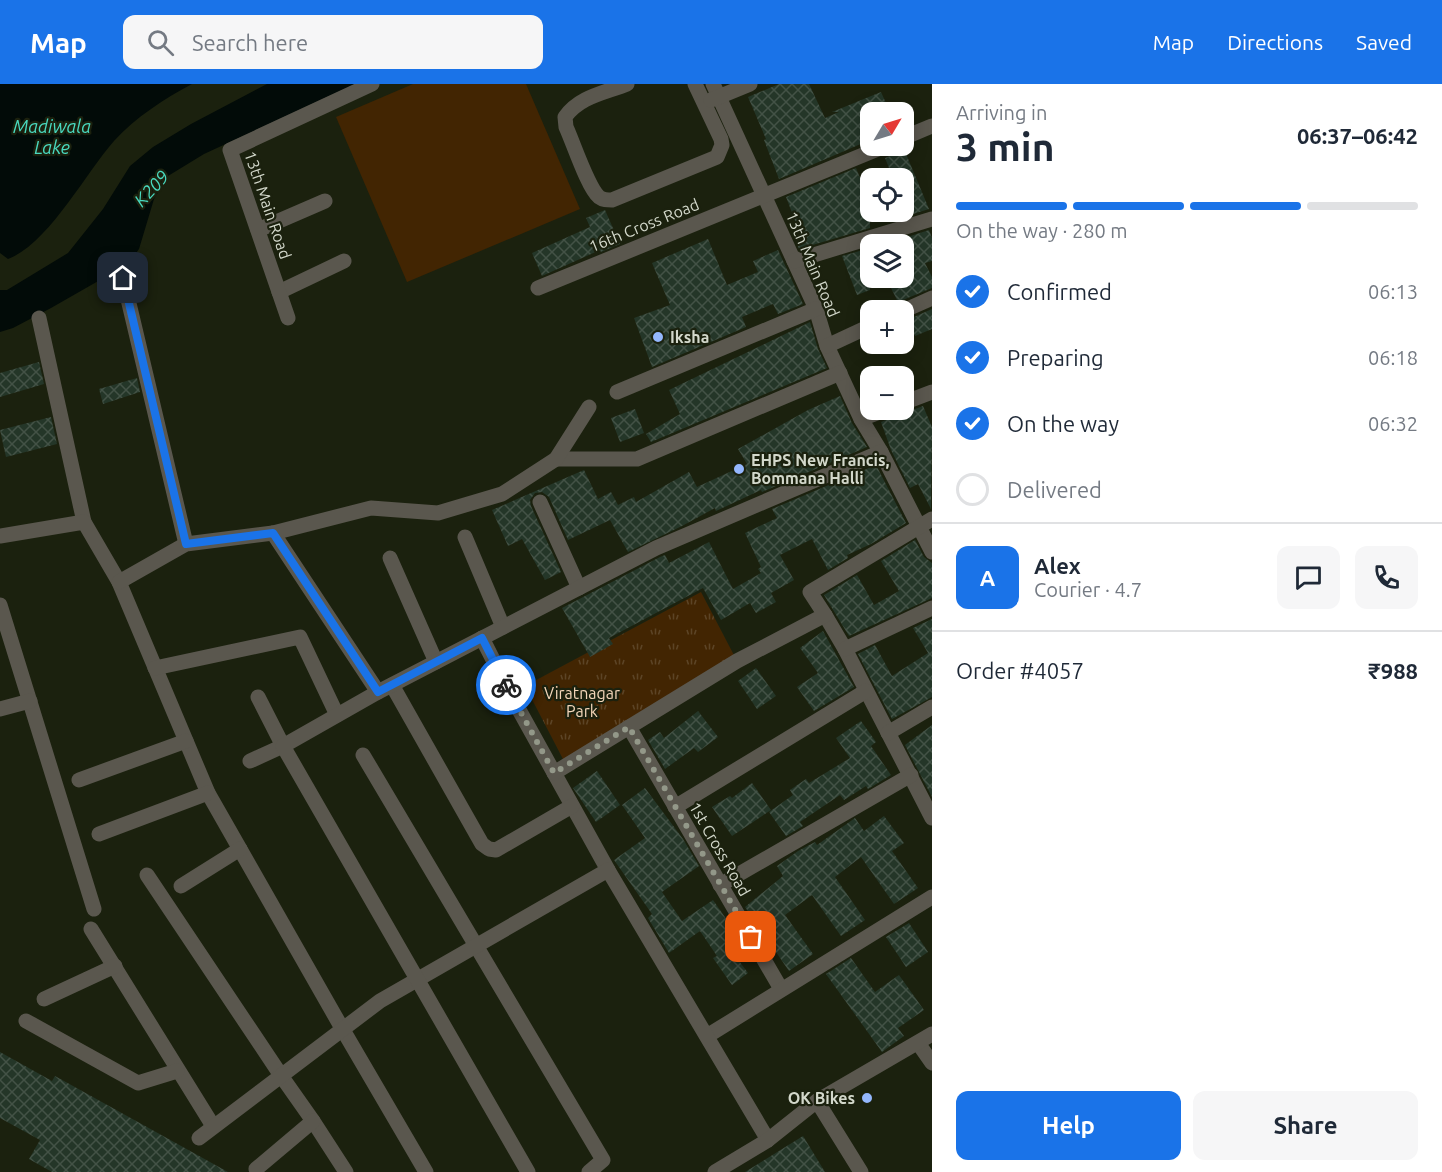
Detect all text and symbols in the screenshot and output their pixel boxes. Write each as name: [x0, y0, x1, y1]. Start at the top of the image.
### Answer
search box: [123, 15, 543, 69]
icon: search: [144, 26, 177, 59]
text: Map: [30, 27, 87, 58]
text: Search here: [192, 30, 308, 55]
text: Map: [1153, 30, 1194, 54]
text: Directions: [1227, 30, 1323, 54]
text: Saved: [1356, 30, 1412, 54]
text: Arriving in: [956, 101, 1047, 124]
north arrow: [860, 102, 914, 156]
map controls: [860, 102, 914, 420]
water label: Madiwala Lake: [13, 116, 91, 157]
text: 06:37–06:42: [1297, 123, 1418, 148]
text: 3 min: [956, 125, 1055, 168]
street label: 13th Main Road: [241, 149, 295, 261]
water label: K209: [130, 166, 172, 210]
button: locate: [860, 168, 914, 222]
street label: 16th Cross Road: [586, 195, 702, 255]
street label: 13th Main Road: [783, 209, 843, 319]
text: On the way · 280 m: [956, 219, 1128, 242]
button: layers: [860, 234, 914, 288]
pin: [97, 252, 148, 303]
icon: home: [106, 261, 139, 294]
icon: check: [956, 275, 989, 308]
text: Confirmed: [1007, 279, 1112, 304]
text: 06:13: [1368, 280, 1418, 303]
button: +: [860, 300, 914, 354]
place label: Iksha: [670, 328, 709, 346]
marker: Iksha: [651, 330, 665, 344]
icon: check: [956, 341, 989, 374]
text: Preparing: [1007, 345, 1104, 370]
text: 06:18: [1368, 346, 1418, 369]
button: −: [860, 366, 914, 420]
icon: check: [956, 407, 989, 440]
text: On the way: [1007, 411, 1119, 436]
text: 06:32: [1368, 412, 1418, 435]
place label: EHPS New Francis, Bommana Halli: [751, 451, 890, 487]
marker: EHPS New Francis, Bommana Halli: [732, 462, 746, 476]
text: Delivered: [1007, 477, 1102, 502]
button: chat: [1277, 546, 1340, 609]
button: phone: [1355, 546, 1418, 609]
text: Alex: [1034, 553, 1081, 578]
text: A: [980, 565, 995, 590]
text: Courier · 4.7: [1034, 578, 1142, 601]
courier: [476, 655, 536, 715]
text: Order #4057: [956, 658, 1084, 683]
text: ₹988: [1368, 658, 1418, 683]
icon: bike: [490, 669, 523, 702]
park label: Viratnagar Park: [544, 684, 620, 720]
street label: 1st Cross Road: [686, 799, 754, 899]
pin: [725, 911, 776, 962]
icon: bag: [734, 920, 767, 953]
place label: OK Bikes: [788, 1089, 855, 1107]
marker: OK Bikes: [860, 1091, 874, 1105]
button: Help: [956, 1091, 1181, 1160]
button: Share: [1193, 1091, 1418, 1160]

